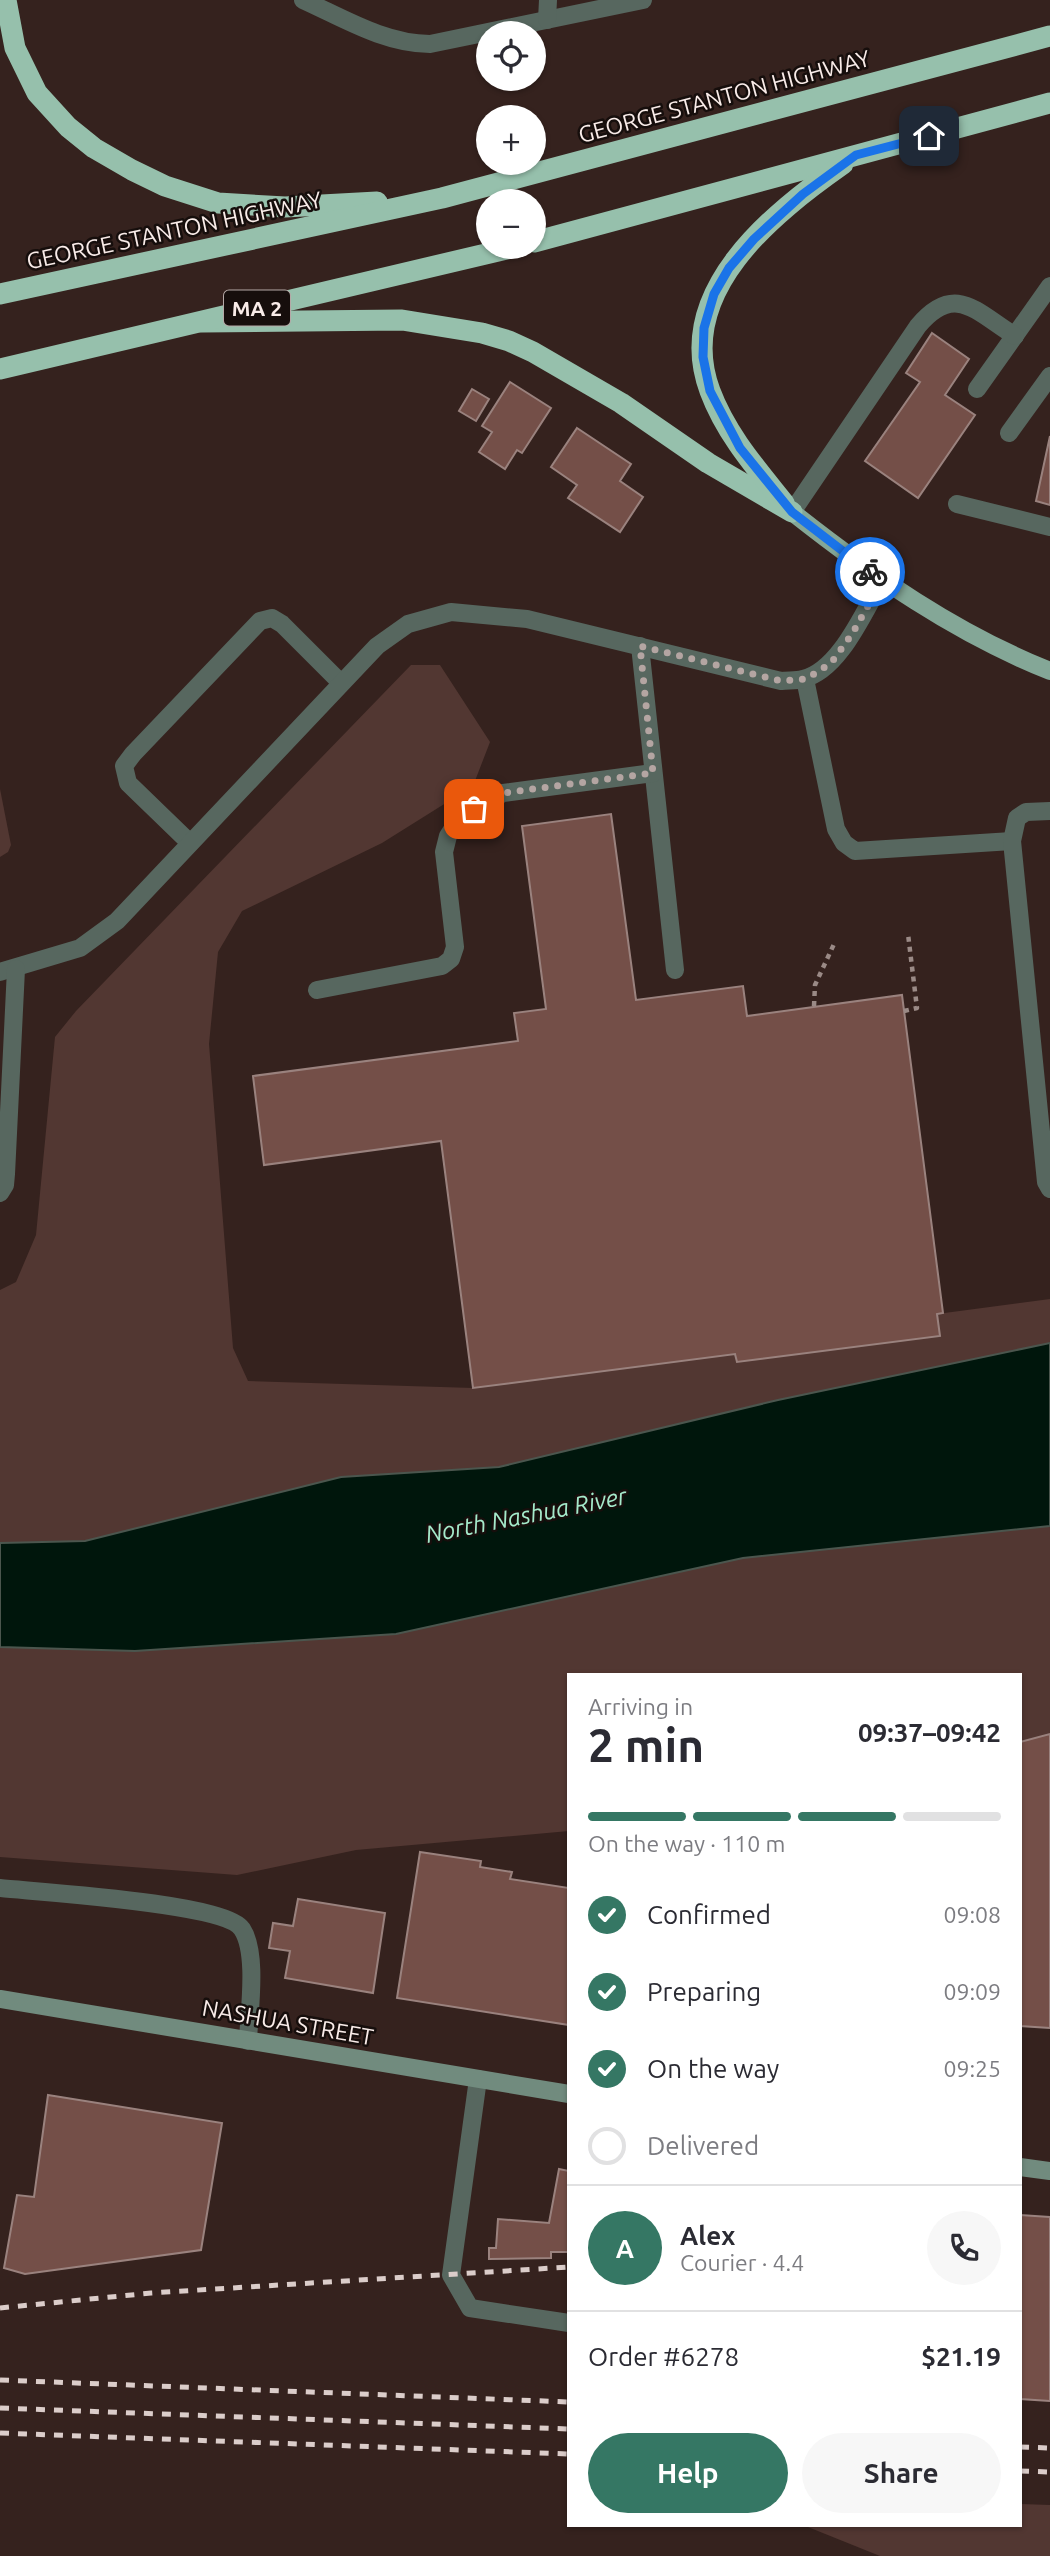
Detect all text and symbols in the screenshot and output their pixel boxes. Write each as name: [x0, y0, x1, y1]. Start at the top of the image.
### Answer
map controls: [476, 21, 546, 259]
button: locate: [476, 21, 546, 91]
street label: GEORGE STANTON HIGHWAY: [575, 45, 873, 147]
button: +: [476, 105, 546, 175]
pin: [899, 106, 959, 166]
icon: home: [910, 117, 948, 155]
street label: GEORGE STANTON HIGHWAY: [24, 186, 324, 274]
button: −: [476, 189, 546, 259]
road number: MA 2: [224, 290, 290, 326]
courier: [835, 537, 905, 607]
icon: bike: [851, 553, 889, 591]
pin: [444, 779, 504, 839]
icon: bag: [455, 790, 493, 828]
water label: North Nashua River: [423, 1482, 630, 1548]
text: Arriving in: [588, 1694, 693, 1719]
text: 09:37–09:42: [858, 1718, 1001, 1747]
text: 2 min: [588, 1719, 704, 1771]
text: On the way · 110 m: [588, 1831, 785, 1856]
icon: check: [588, 1896, 626, 1934]
text: Confirmed: [647, 1900, 771, 1929]
text: 09:08: [943, 1902, 1001, 1927]
icon: check: [588, 1973, 626, 2011]
text: Preparing: [647, 1977, 761, 2006]
text: 09:09: [943, 1979, 1001, 2004]
street label: NASHUA STREET: [200, 1995, 376, 2049]
icon: check: [588, 2050, 626, 2088]
text: On the way: [647, 2054, 779, 2083]
text: 09:25: [943, 2056, 1001, 2081]
text: Delivered: [647, 2131, 759, 2160]
button: phone: [927, 2211, 1001, 2285]
text: Alex: [680, 2221, 735, 2250]
text: A: [616, 2234, 634, 2263]
text: Courier · 4.4: [680, 2250, 804, 2275]
text: Order #6278: [588, 2342, 739, 2371]
text: $21.19: [921, 2342, 1001, 2371]
button: Help: [588, 2433, 788, 2513]
button: Share: [802, 2433, 1001, 2513]

